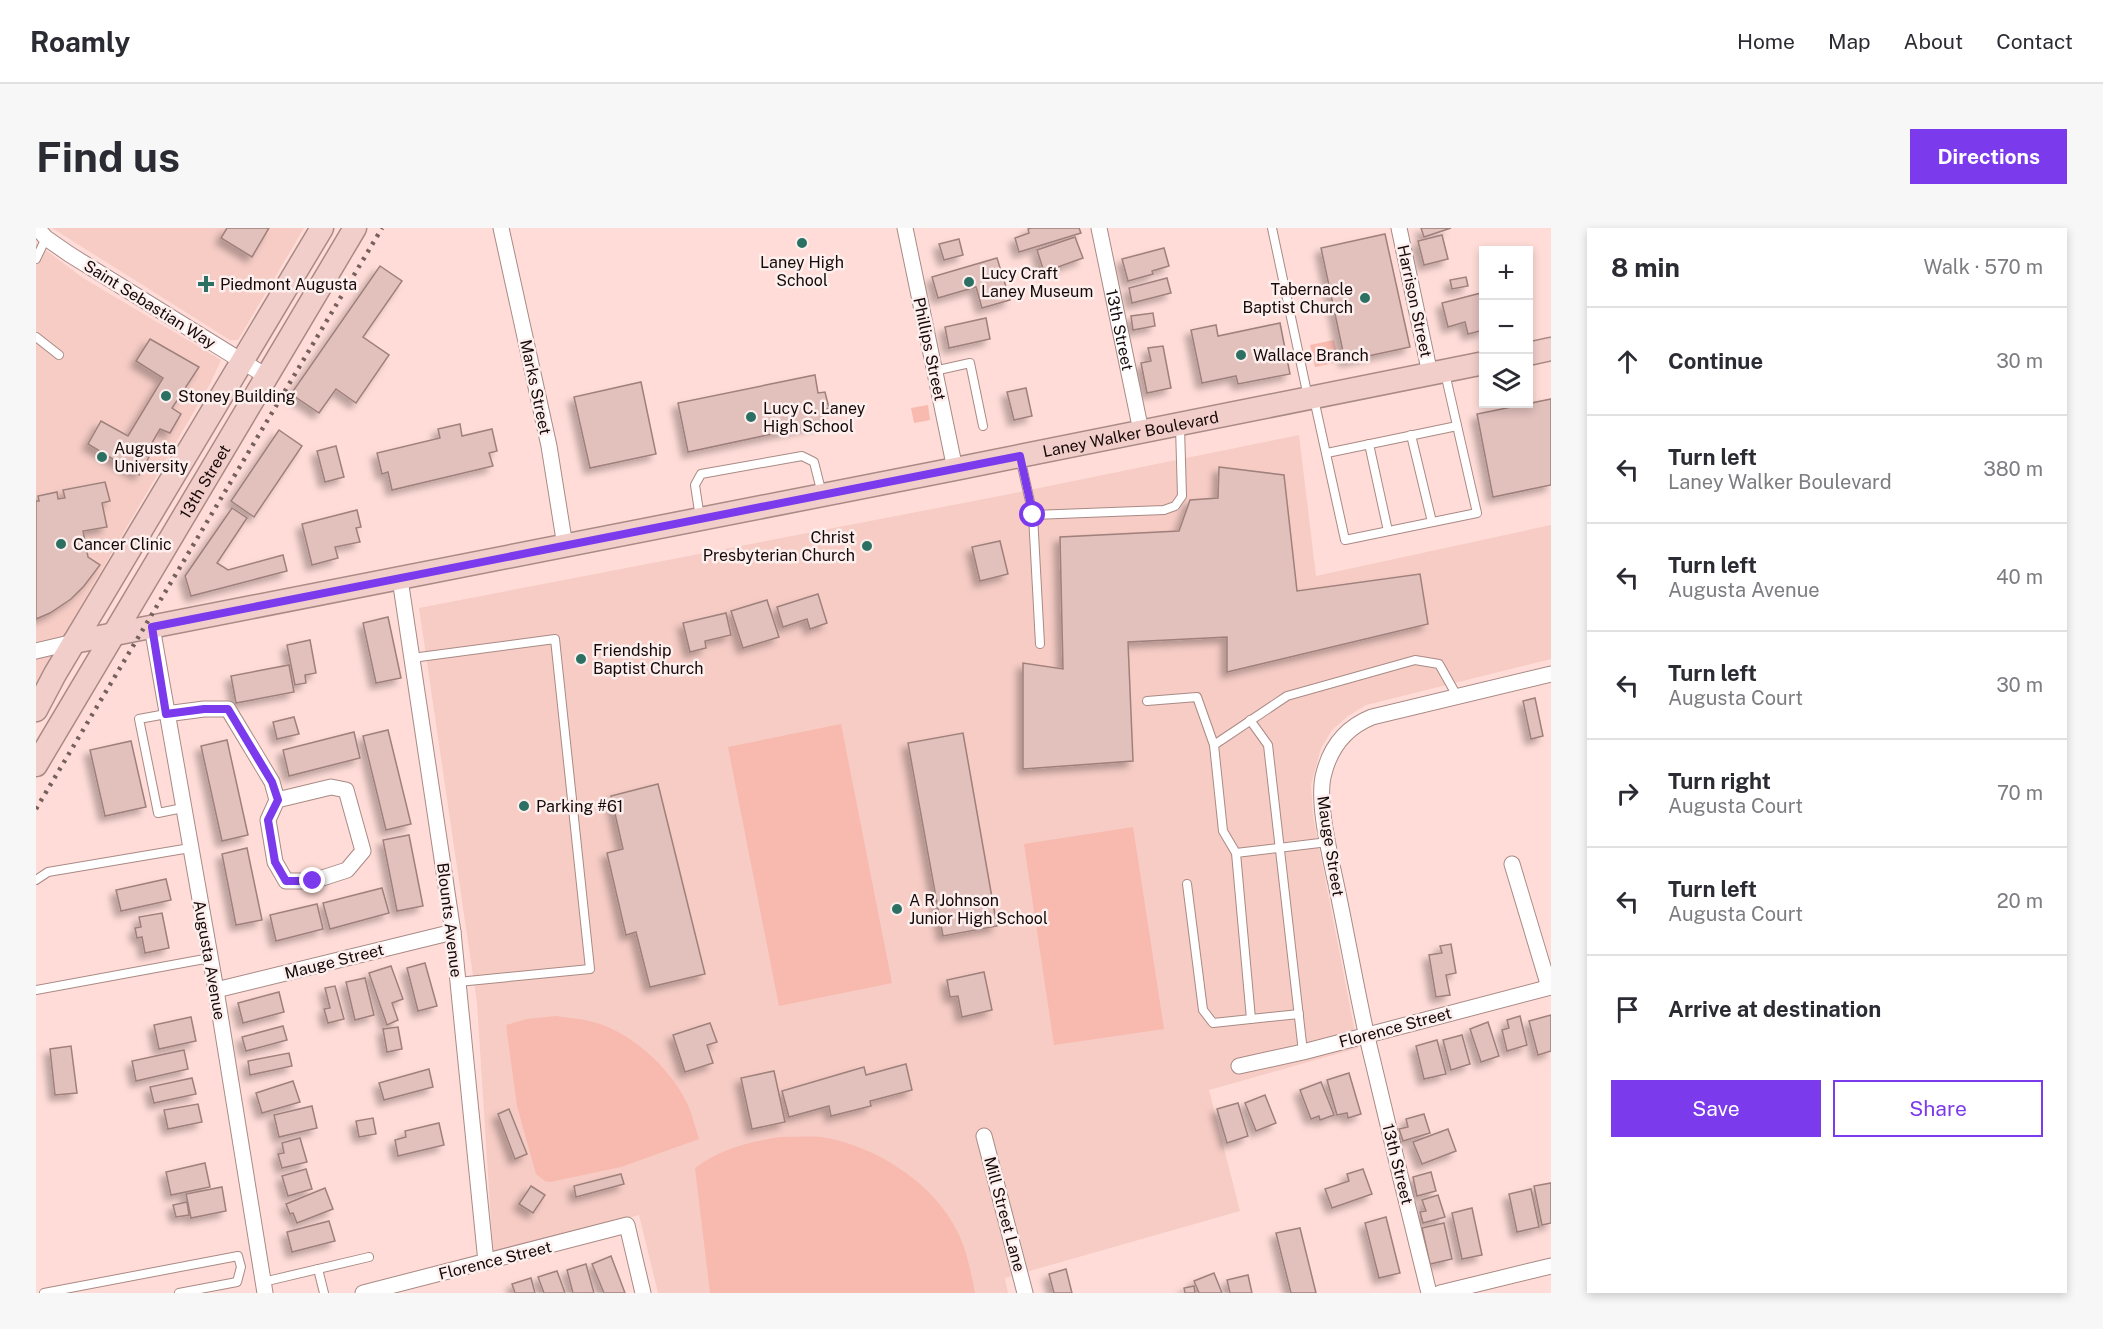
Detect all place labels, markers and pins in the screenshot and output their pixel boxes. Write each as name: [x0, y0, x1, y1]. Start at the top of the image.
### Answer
marker: Laney High School: [795, 236, 809, 250]
place label: Laney High School: [760, 253, 844, 290]
place label: Lucy Craft Laney Museum: [981, 264, 1093, 301]
marker: Piedmont Augusta: [197, 275, 215, 293]
place label: Piedmont Augusta: [220, 275, 357, 294]
marker: Lucy Craft Laney Museum: [962, 275, 976, 289]
place label: Tabernacle Baptist Church: [1242, 280, 1353, 317]
marker: Tabernacle Baptist Church: [1358, 291, 1372, 305]
place label: Wallace Branch: [1253, 346, 1369, 365]
marker: Wallace Branch: [1234, 348, 1248, 362]
place label: Stoney Building: [178, 387, 296, 406]
marker: Stoney Building: [159, 389, 173, 403]
place label: Lucy C. Laney High School: [763, 399, 866, 436]
marker: Lucy C. Laney High School: [744, 410, 758, 424]
place label: Augusta University: [114, 439, 189, 476]
marker: Augusta University: [95, 450, 109, 464]
place label: Christ Presbyterian Church: [703, 528, 855, 565]
place label: Cancer Clinic: [73, 535, 172, 554]
marker: Cancer Clinic: [54, 537, 68, 551]
marker: Christ Presbyterian Church: [860, 539, 874, 553]
place label: Friendship Baptist Church: [593, 641, 704, 678]
marker: Friendship Baptist Church: [574, 652, 588, 666]
place label: Parking #61: [536, 797, 623, 816]
marker: Parking #61: [517, 799, 531, 813]
place label: A R Johnson Junior High School: [909, 891, 1048, 928]
marker: A R Johnson Junior High School: [890, 902, 904, 916]

